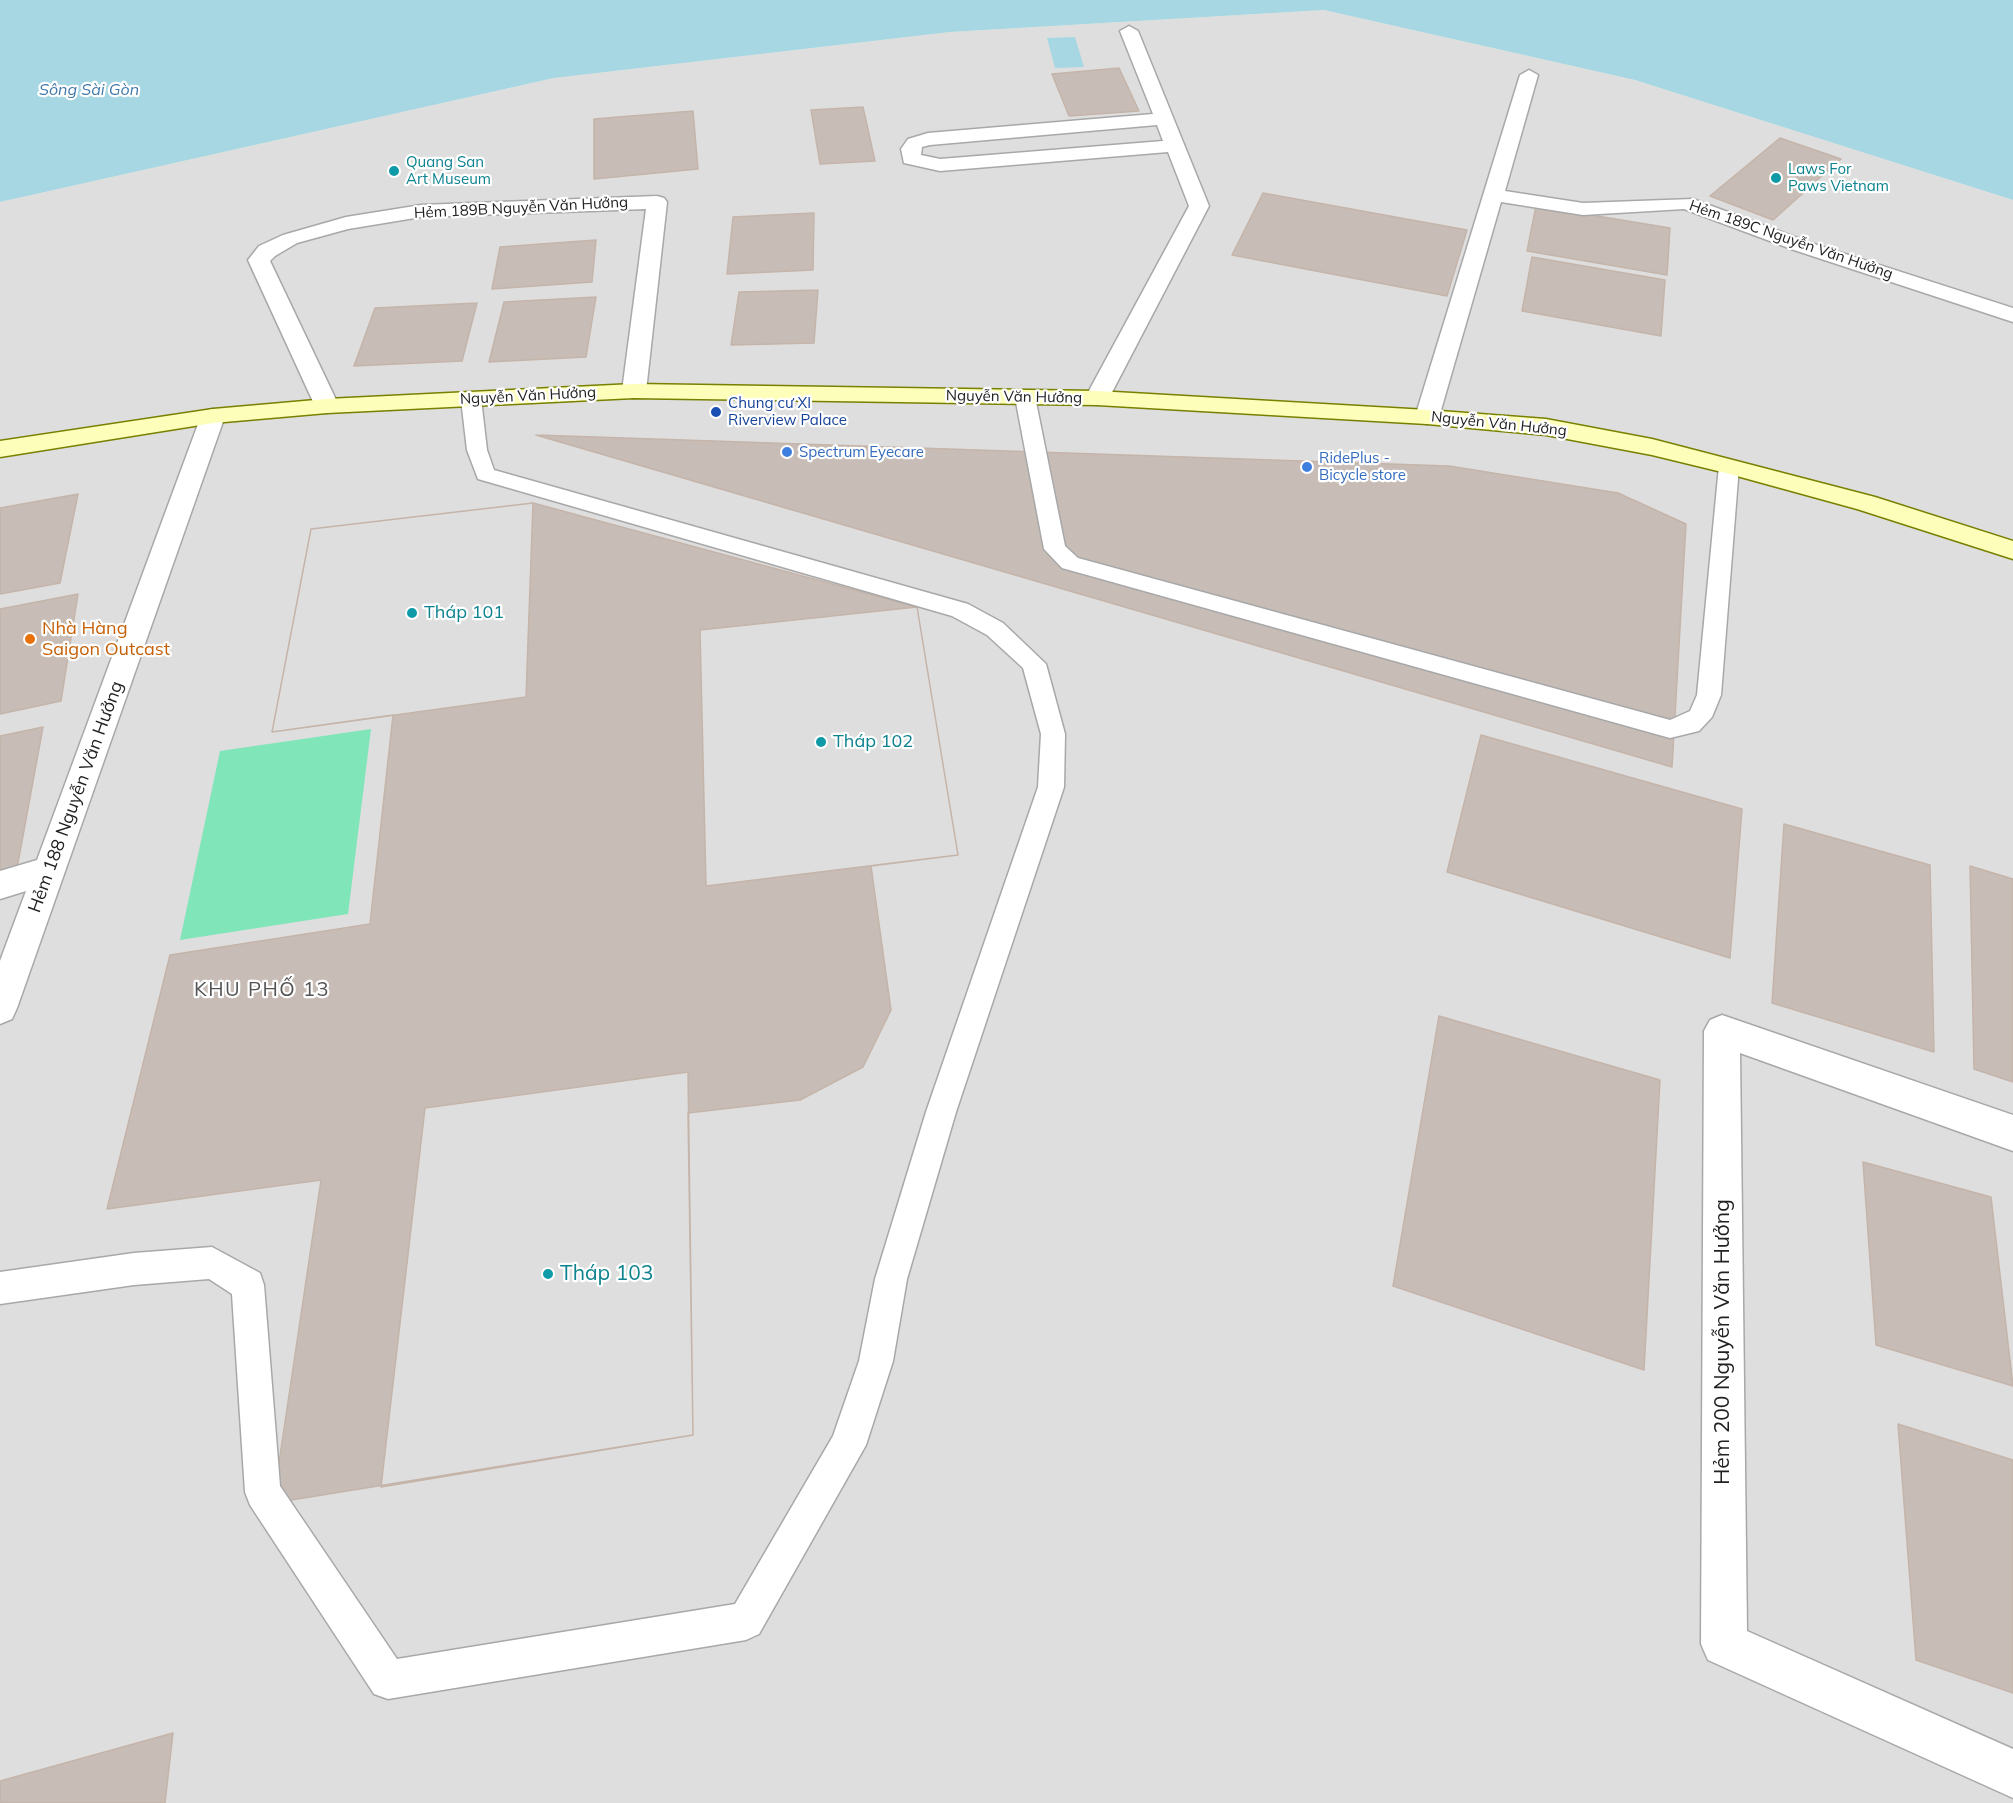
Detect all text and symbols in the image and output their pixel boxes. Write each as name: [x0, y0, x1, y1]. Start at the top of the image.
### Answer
water label: Sông Sài Gòn: [39, 80, 139, 100]
place label: Quang San Art Museum: [406, 153, 491, 188]
place label: Laws For Paws Vietnam: [1788, 160, 1889, 195]
marker: Quang San Art Museum: [387, 164, 401, 178]
marker: Laws For Paws Vietnam: [1769, 171, 1783, 185]
street label: Hẻm 189B Nguyễn Văn Hưởng: [414, 193, 628, 223]
street label: Hẻm 189C Nguyễn Văn Hưởng: [1687, 197, 1895, 283]
street label: Nguyễn Văn Hưởng: [459, 383, 597, 409]
street label: Nguyễn Văn Hưởng: [946, 387, 1082, 407]
place label: Chung cư XI Riverview Palace: [728, 394, 847, 429]
marker: Chung cư XI Riverview Palace: [709, 405, 723, 419]
street label: Nguyễn Văn Hưởng: [1430, 408, 1568, 440]
place label: Spectrum Eyecare: [799, 443, 924, 461]
marker: Spectrum Eyecare: [780, 445, 794, 459]
place label: RidePlus - Bicycle store: [1319, 449, 1406, 484]
marker: RidePlus - Bicycle store: [1300, 460, 1314, 474]
place label: Tháp 101: [424, 602, 504, 624]
marker: Tháp 101: [405, 606, 419, 620]
place label: Nhà Hàng Saigon Outcast: [42, 618, 170, 660]
marker: Nhà Hàng Saigon Outcast: [23, 632, 37, 646]
street label: Hẻm 188 Nguyễn Văn Hưởng: [24, 678, 128, 916]
place label: Tháp 102: [833, 731, 913, 753]
marker: Tháp 102: [814, 735, 828, 749]
district label: KHU PHỐ 13: [194, 978, 330, 1002]
street label: Hẻm 200 Nguyễn Văn Hưởng: [1710, 1199, 1736, 1485]
place label: Tháp 103: [560, 1261, 653, 1287]
marker: Tháp 103: [541, 1267, 555, 1281]

